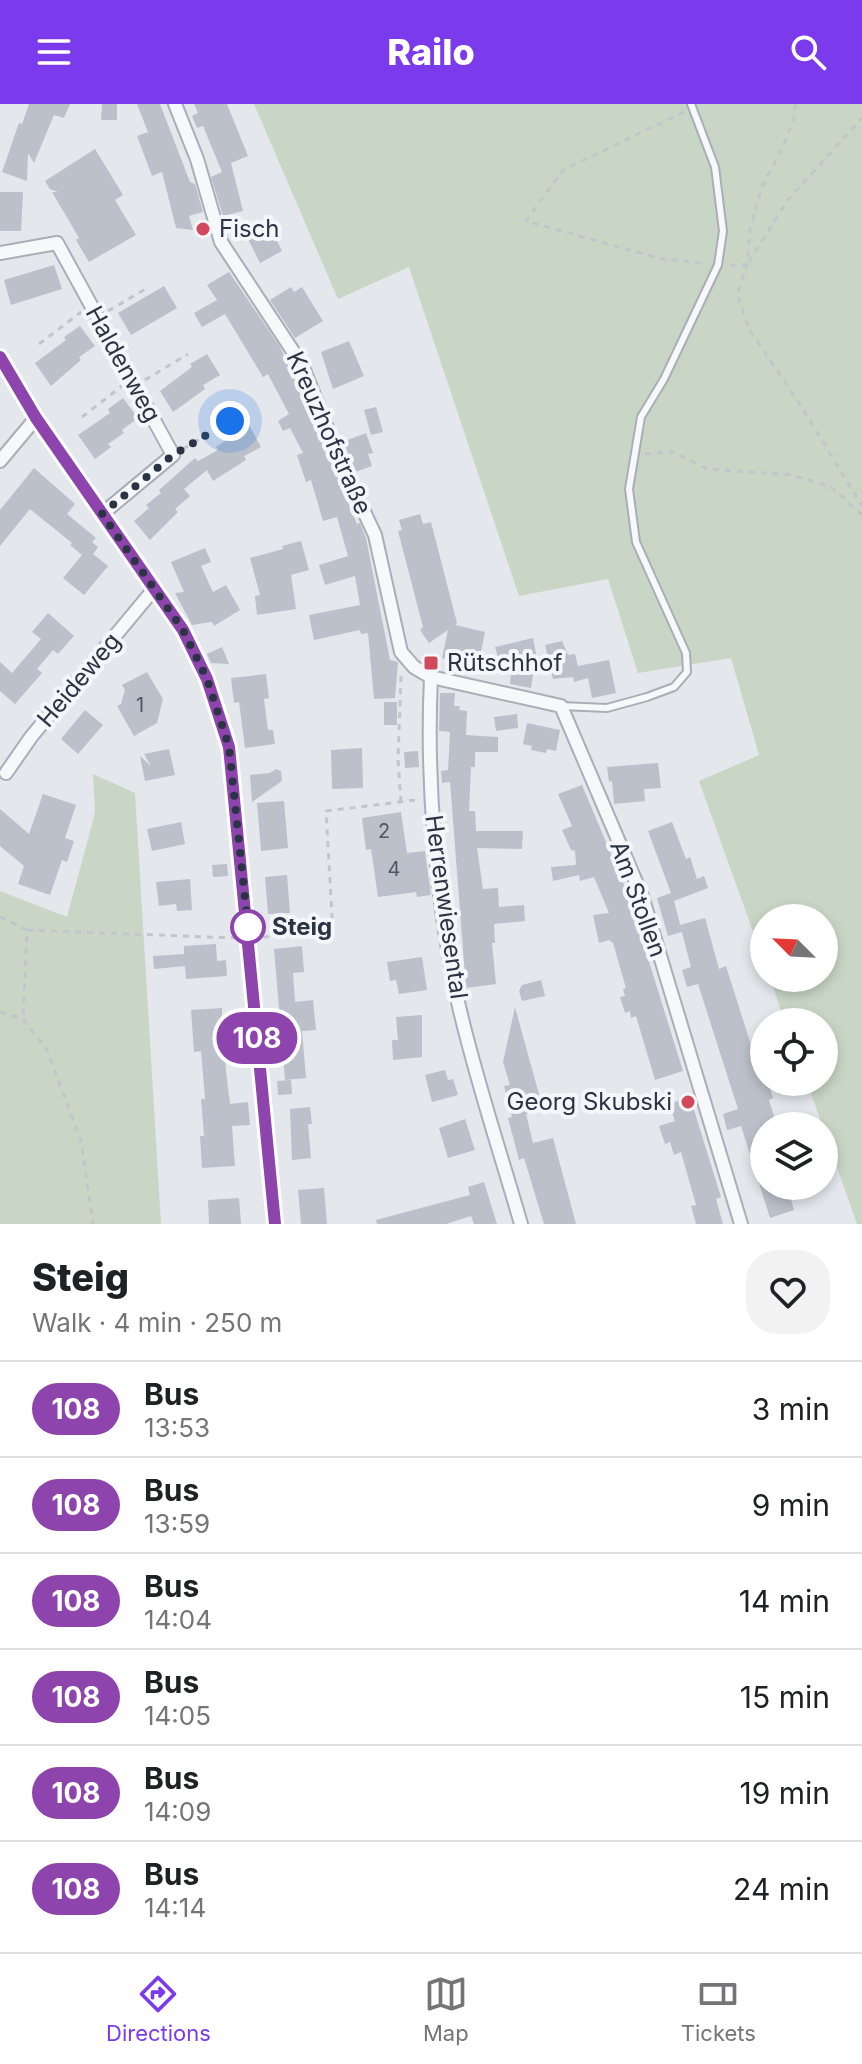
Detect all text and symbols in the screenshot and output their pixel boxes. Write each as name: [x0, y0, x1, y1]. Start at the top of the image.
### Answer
icon: menu: [32, 30, 76, 74]
text: Railo: [387, 30, 475, 74]
icon: search: [786, 30, 830, 74]
place label: Fisch: [219, 214, 280, 243]
marker: Fisch: [194, 220, 212, 238]
street label: Haldenweg: [80, 301, 167, 427]
street label: Kreuzhofstraße: [281, 347, 378, 519]
your location: [210, 401, 250, 441]
street label: Heideweg: [31, 627, 126, 733]
place label: Rütschhof: [447, 648, 562, 677]
marker: Rütschhof: [422, 654, 440, 672]
house number: 1: [136, 693, 144, 717]
street label: Herrenwiesental: [419, 813, 474, 1001]
house number: 2: [378, 819, 390, 843]
street label: Am Stollen: [604, 837, 673, 961]
house number: 4: [388, 857, 400, 881]
north arrow: [750, 904, 838, 992]
map controls: [750, 904, 838, 1200]
marker: Steig: [231, 910, 265, 944]
place label: Steig: [272, 912, 332, 941]
button: locate: [750, 1008, 838, 1096]
line badge: 108: [211, 1012, 303, 1064]
text: 108: [232, 1021, 282, 1055]
place label: Georg Skubski: [506, 1087, 672, 1116]
marker: Georg Skubski: [679, 1093, 697, 1111]
button: layers: [750, 1112, 838, 1200]
button: heart: [746, 1250, 830, 1334]
text: Steig: [32, 1254, 129, 1300]
text: Walk · 4 min · 250 m: [32, 1307, 282, 1338]
text: Bus: [144, 1376, 199, 1412]
text: 3 min: [752, 1391, 830, 1427]
text: 108: [51, 1392, 101, 1426]
text: 13:53: [144, 1412, 210, 1443]
text: Bus: [144, 1472, 199, 1508]
text: 9 min: [752, 1487, 830, 1523]
text: 108: [51, 1488, 101, 1522]
text: 13:59: [144, 1508, 210, 1539]
text: Bus: [144, 1568, 199, 1604]
text: 14 min: [739, 1583, 830, 1619]
text: 108: [51, 1584, 101, 1618]
text: 14:04: [144, 1604, 212, 1635]
text: Bus: [144, 1664, 199, 1700]
text: 15 min: [740, 1679, 830, 1715]
text: 108: [51, 1680, 101, 1714]
text: 14:05: [144, 1700, 211, 1731]
text: Bus: [144, 1760, 199, 1796]
text: 19 min: [739, 1775, 830, 1811]
text: 108: [51, 1776, 101, 1810]
text: 14:09: [144, 1796, 211, 1827]
text: Bus: [144, 1856, 199, 1892]
text: 24 min: [733, 1871, 830, 1907]
text: 108: [51, 1872, 101, 1906]
text: 14:14: [144, 1892, 206, 1923]
tab: Directions: [106, 1972, 211, 2046]
tab: Map: [423, 1972, 469, 2046]
tab: Tickets: [681, 1972, 756, 2046]

